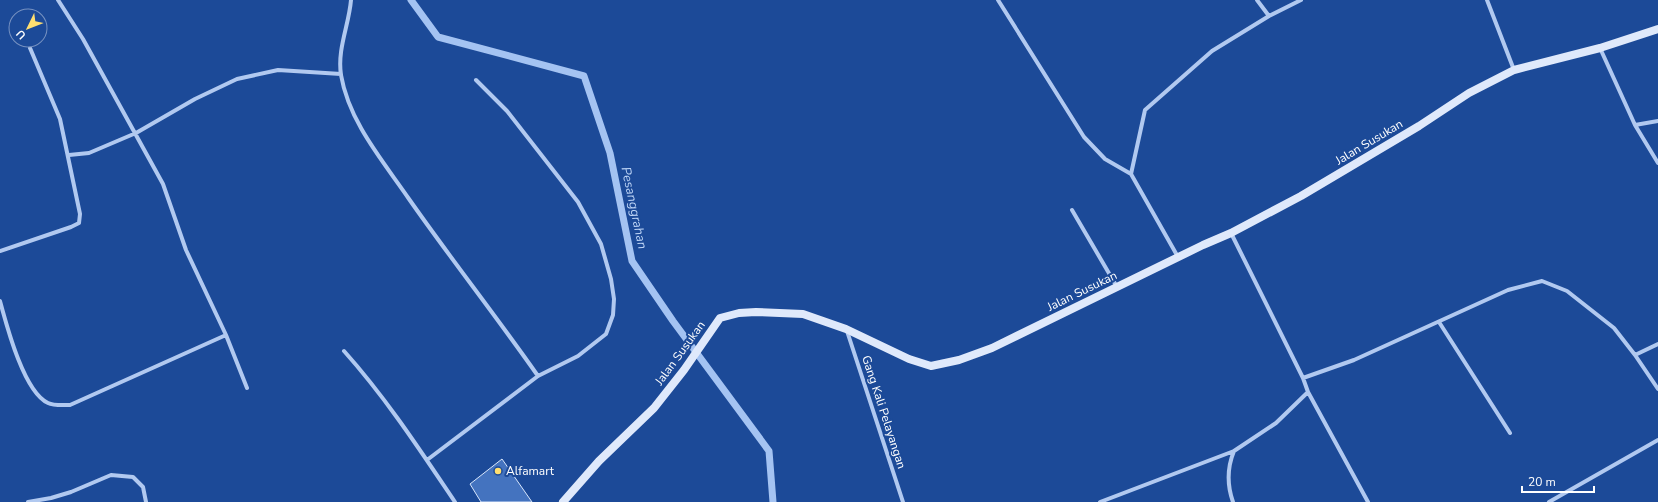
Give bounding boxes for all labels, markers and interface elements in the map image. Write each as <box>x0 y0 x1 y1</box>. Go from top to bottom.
north arrow <box>8 8 48 48</box>
text: U <box>13 26 29 43</box>
street label: Jalan Susukan <box>1332 116 1406 169</box>
water label: Pesanggrahan <box>616 165 652 251</box>
street label: Jalan Susukan <box>1044 267 1120 315</box>
street label: Jalan Susukan <box>651 318 709 389</box>
street label: Gang Kali Pelayangan <box>858 353 910 471</box>
place label: Alfamart <box>506 463 555 479</box>
marker: Alfamart <box>493 466 503 476</box>
scale bar <box>1522 468 1594 494</box>
text: 20 m <box>1528 474 1556 490</box>

